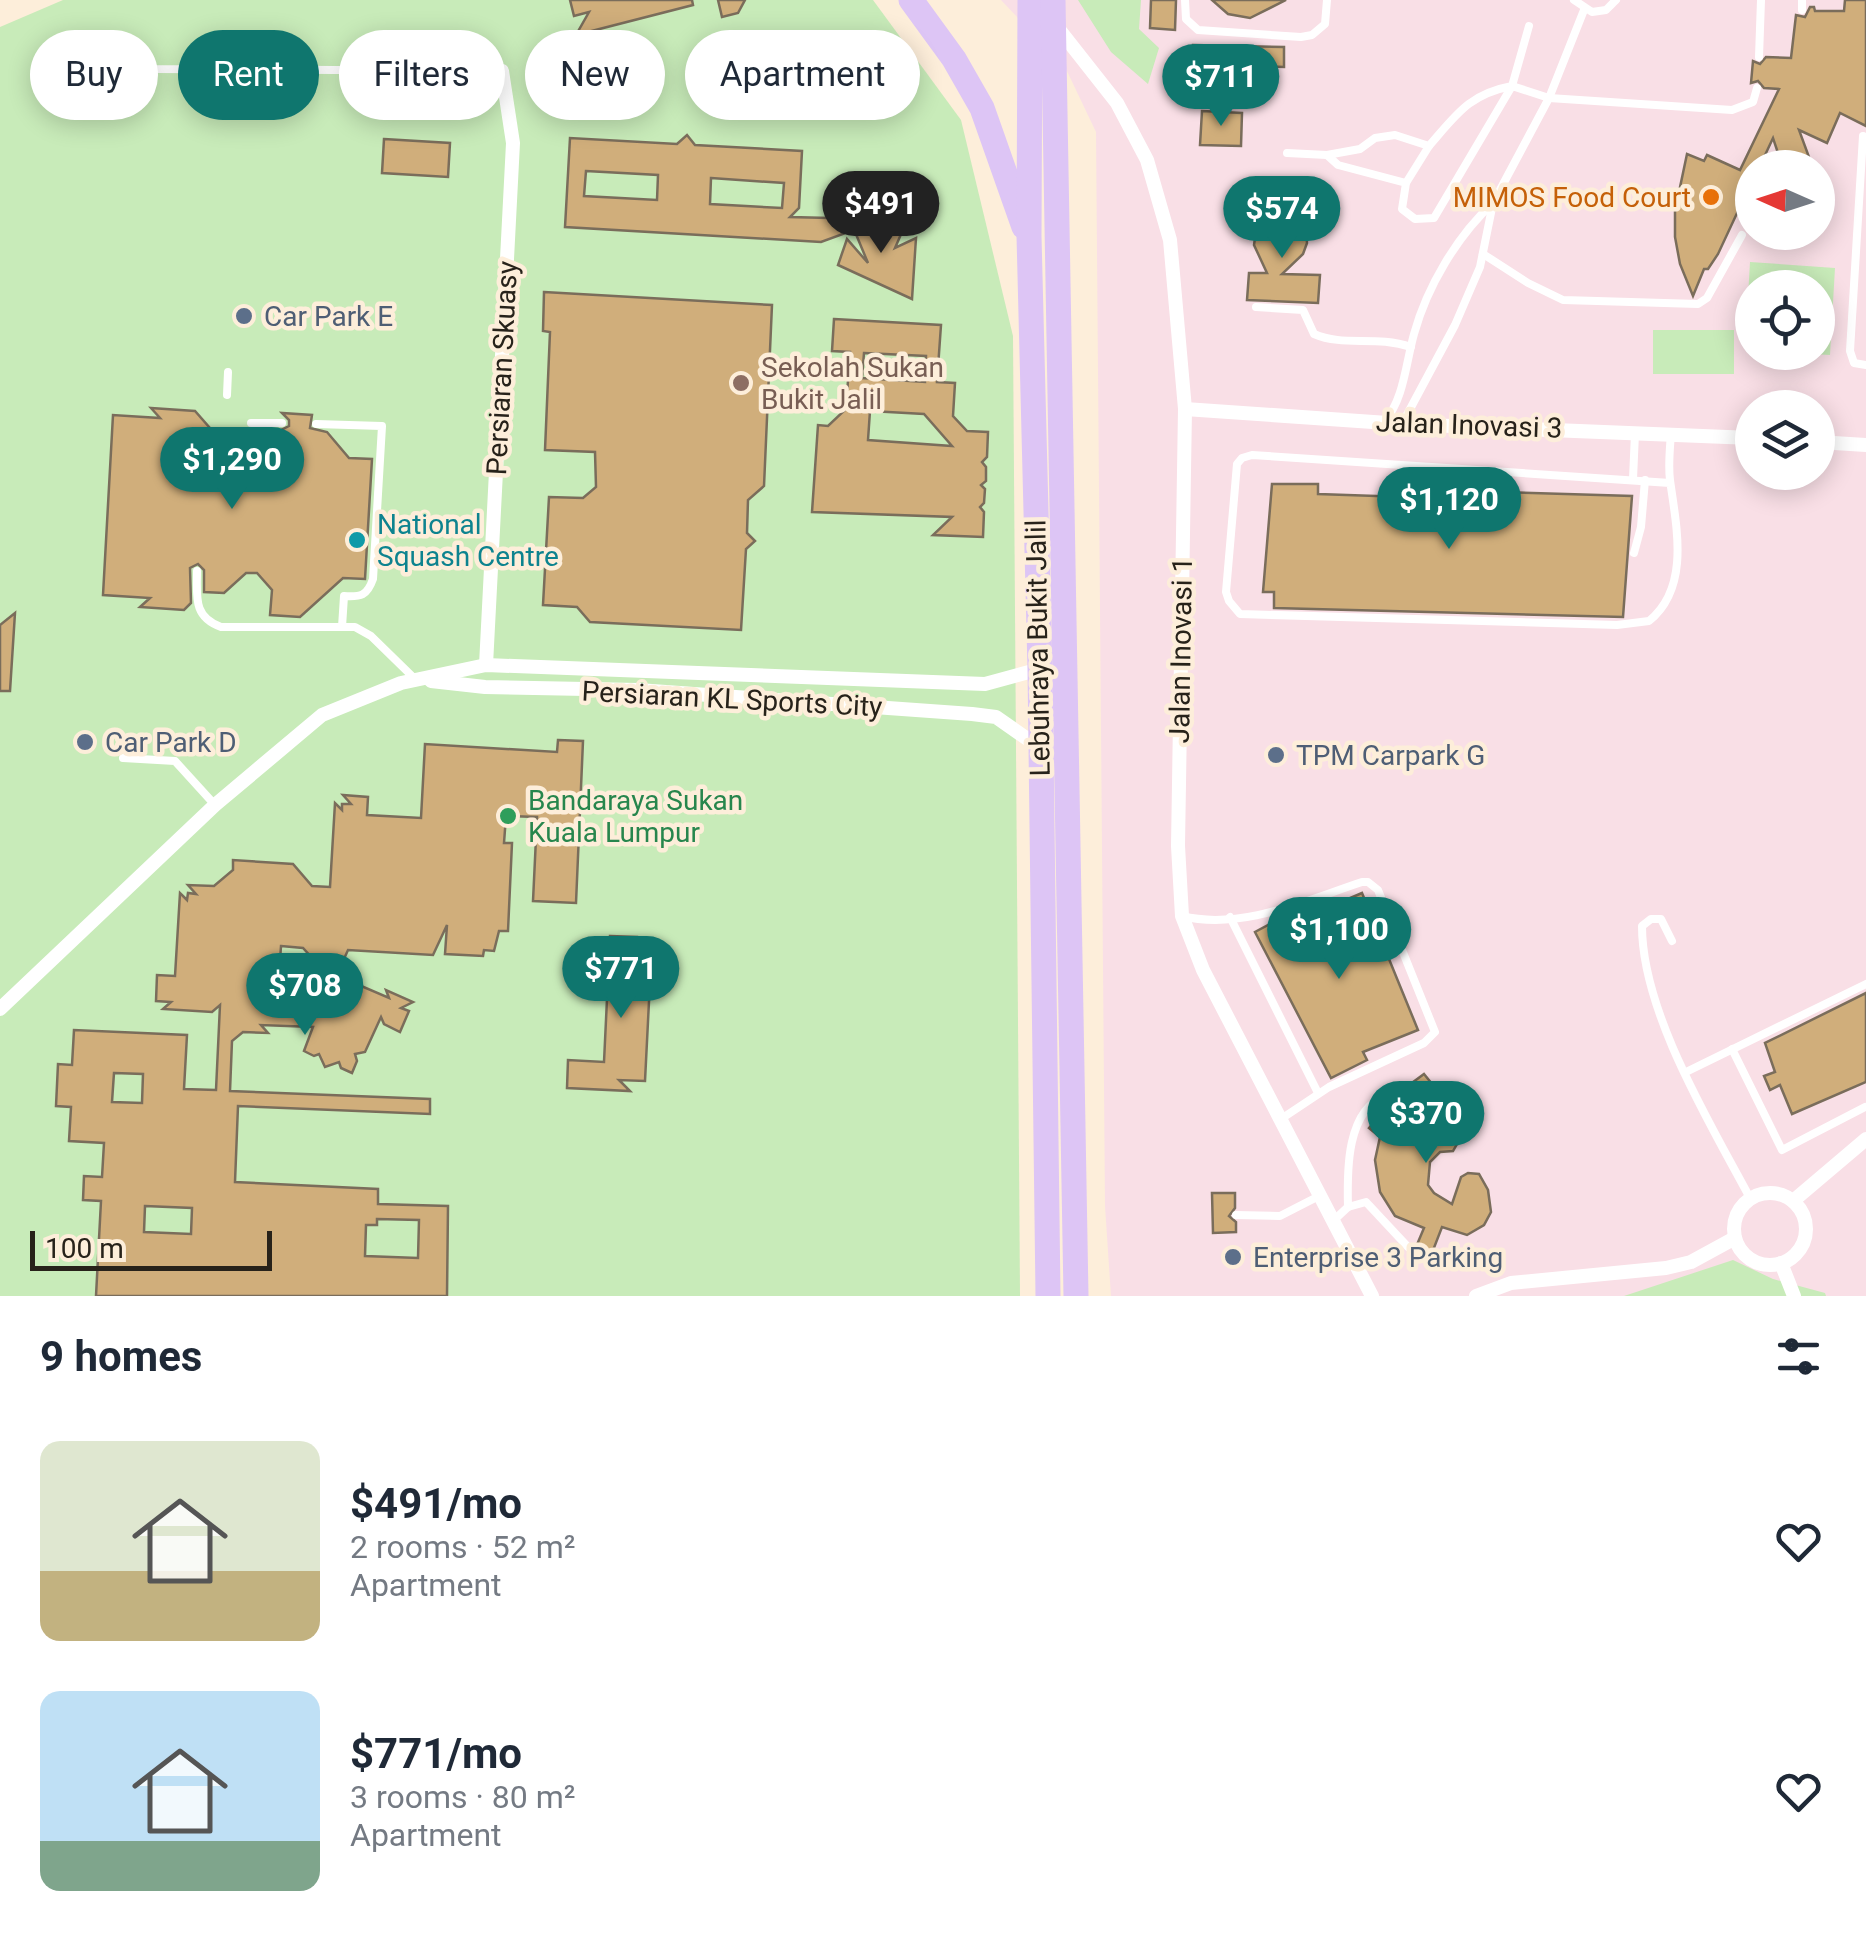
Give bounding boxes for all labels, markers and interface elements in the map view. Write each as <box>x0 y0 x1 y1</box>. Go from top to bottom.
chip: Buy <box>30 30 158 120</box>
chip: Rent <box>178 30 319 120</box>
chip: Filters <box>339 30 505 120</box>
chip: New <box>525 30 665 120</box>
chip: Apartment <box>685 30 920 120</box>
pin: $711 <box>1162 44 1280 129</box>
text: $711 <box>1184 57 1258 95</box>
north arrow <box>1735 150 1835 250</box>
map controls <box>1735 150 1835 490</box>
pin: $491 <box>822 171 940 256</box>
pin: $574 <box>1223 176 1341 261</box>
place label: MIMOS Food Court <box>1453 181 1691 214</box>
text: $491 <box>844 184 918 222</box>
marker: MIMOS Food Court <box>1700 186 1722 208</box>
text: $574 <box>1245 189 1319 227</box>
street label: Persiaran Skuasy <box>480 260 524 476</box>
button: locate <box>1735 270 1835 370</box>
place label: Car Park E <box>264 300 393 333</box>
marker: Car Park E <box>233 305 255 327</box>
place label: Sekolah Sukan Bukit Jalil <box>761 351 944 416</box>
marker: Sekolah Sukan Bukit Jalil <box>730 372 752 394</box>
button: layers <box>1735 390 1835 490</box>
street label: Jalan Inovasi 3 <box>1375 405 1563 445</box>
pin: $1,290 <box>151 427 313 512</box>
text: $1,290 <box>182 440 282 478</box>
pin: $1,120 <box>1368 467 1530 552</box>
text: $1,120 <box>1399 480 1499 518</box>
place label: National Squash Centre <box>377 508 559 573</box>
street label: Lebuhraya Bukit Jalil <box>1019 519 1057 777</box>
marker: National Squash Centre <box>346 529 368 551</box>
street label: Jalan Inovasi 1 <box>1163 556 1199 744</box>
street label: Persiaran KL Sports City <box>581 675 883 723</box>
place label: Car Park D <box>105 726 237 759</box>
marker: Car Park D <box>74 731 96 753</box>
place label: TPM Carpark G <box>1296 739 1485 772</box>
marker: TPM Carpark G <box>1265 744 1287 766</box>
place label: Bandaraya Sukan Kuala Lumpur <box>528 784 743 849</box>
marker: Bandaraya Sukan Kuala Lumpur <box>497 805 519 827</box>
pin: $1,100 <box>1258 897 1420 982</box>
text: $1,100 <box>1289 910 1389 948</box>
pin: $771 <box>562 936 680 1021</box>
text: $771 <box>584 949 658 987</box>
pin: $708 <box>246 953 364 1038</box>
text: $708 <box>268 966 342 1004</box>
pin: $370 <box>1367 1081 1485 1166</box>
text: $370 <box>1389 1094 1463 1132</box>
scale bar <box>30 1226 272 1270</box>
text: 100 m <box>45 1232 124 1265</box>
place label: Enterprise 3 Parking <box>1253 1241 1503 1274</box>
marker: Enterprise 3 Parking <box>1222 1246 1244 1268</box>
icon: filters <box>1771 1329 1826 1384</box>
text: 9 homes <box>40 1332 202 1381</box>
text: $491/mo <box>350 1479 522 1528</box>
icon: home <box>120 1481 240 1601</box>
icon: heart <box>1771 1514 1826 1569</box>
text: 2 rooms · 52 m² <box>350 1528 575 1566</box>
text: Apartment <box>350 1566 502 1604</box>
text: $771/mo <box>350 1729 522 1778</box>
icon: home <box>120 1731 240 1851</box>
icon: heart <box>1771 1764 1826 1819</box>
text: 3 rooms · 80 m² <box>350 1778 575 1816</box>
text: Apartment <box>350 1816 502 1854</box>

